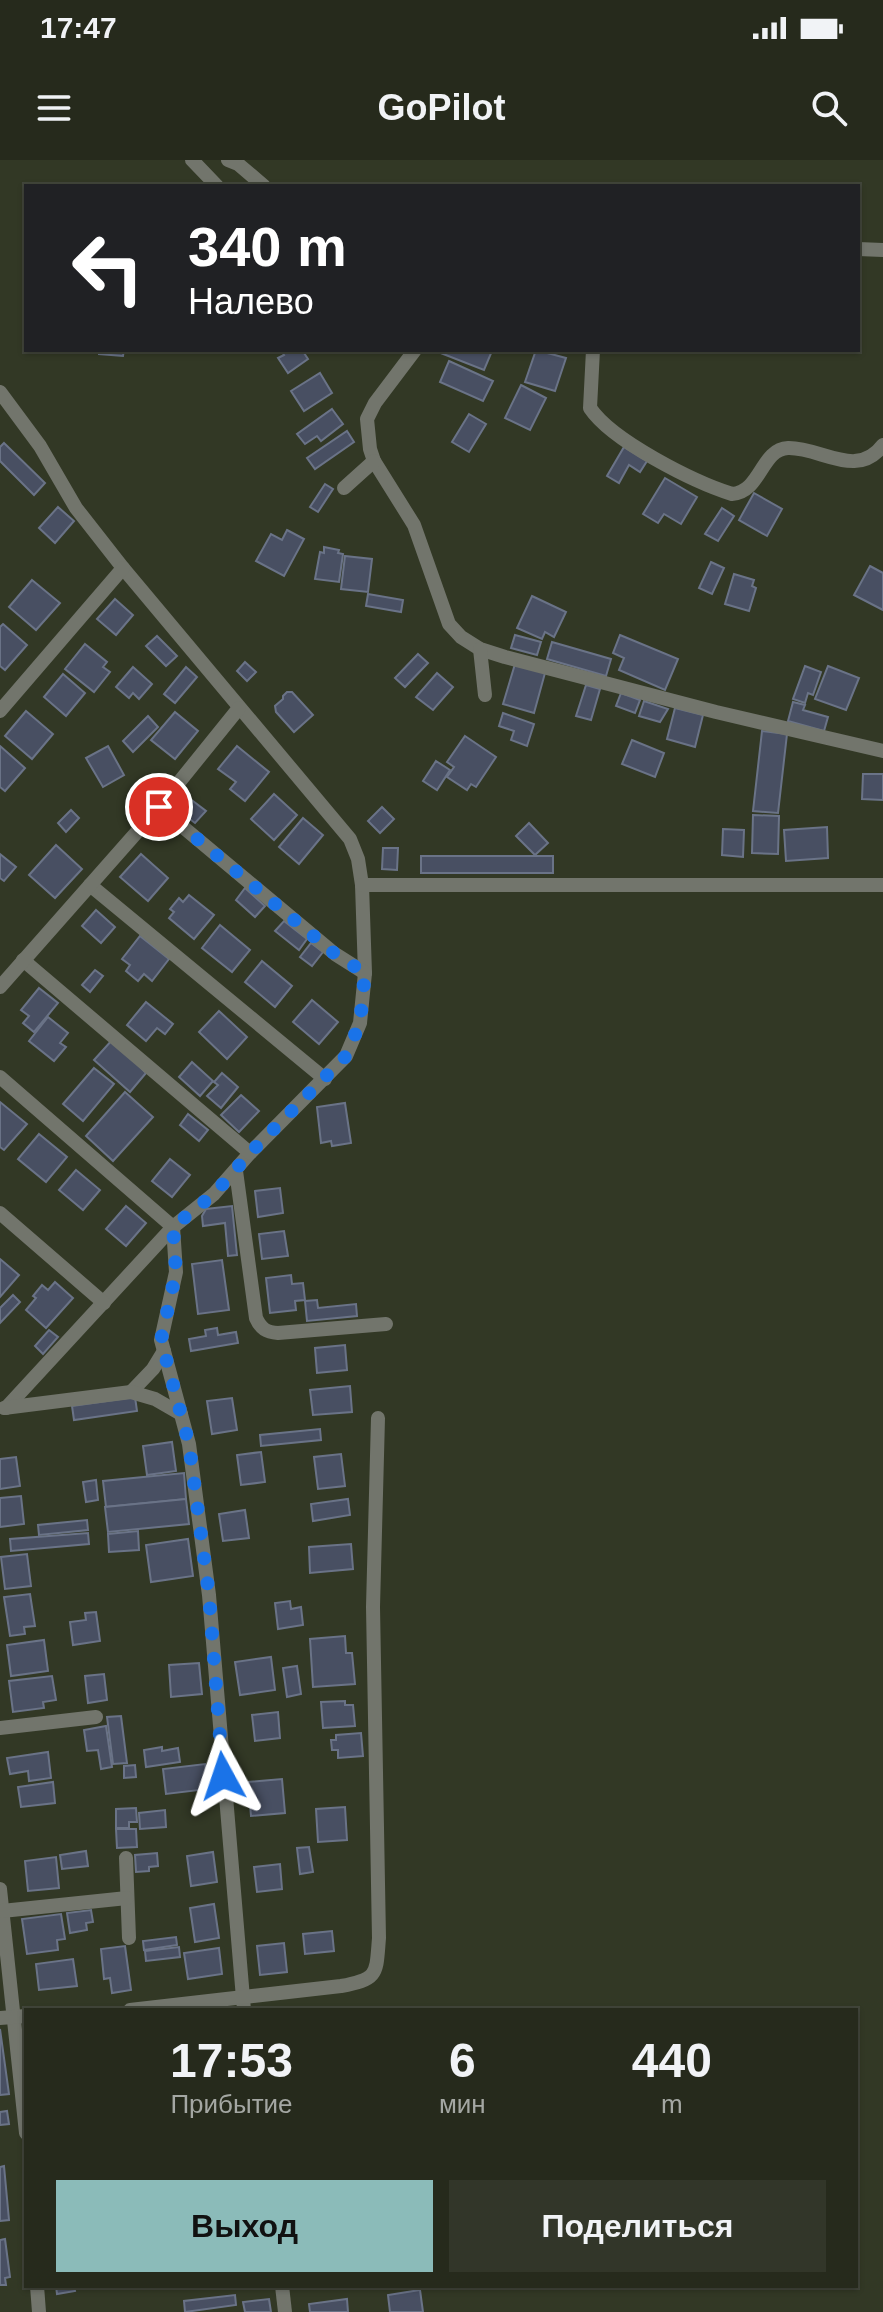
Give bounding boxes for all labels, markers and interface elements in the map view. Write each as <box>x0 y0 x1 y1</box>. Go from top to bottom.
text: 17:47 <box>40 11 117 44</box>
icon: menu <box>32 86 76 130</box>
icon: search <box>807 86 851 130</box>
text: GoPilot <box>378 87 506 128</box>
text: 340 m <box>188 215 347 278</box>
icon: left <box>56 216 160 320</box>
text: Налево <box>188 281 314 322</box>
pin <box>125 773 193 841</box>
icon: arrive <box>137 785 181 829</box>
position arrow <box>181 1734 265 1818</box>
text: 17:53 <box>170 2034 293 2087</box>
text: 6 <box>449 2034 476 2087</box>
text: 440 <box>632 2034 712 2087</box>
text: Прибытие <box>170 2089 293 2119</box>
text: мин <box>439 2089 486 2119</box>
text: m <box>661 2089 683 2119</box>
button: Выход <box>56 2180 433 2272</box>
button: Поделиться <box>449 2180 826 2272</box>

